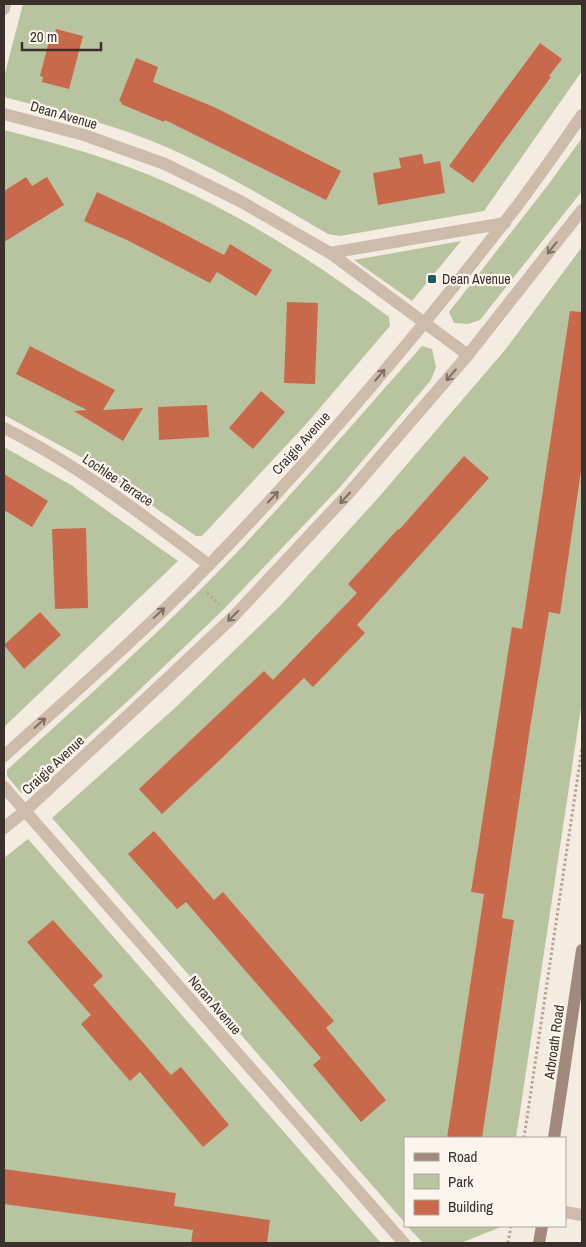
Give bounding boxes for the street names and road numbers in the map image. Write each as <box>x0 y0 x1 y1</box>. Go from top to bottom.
street label: Dean Avenue <box>28 97 100 133</box>
street label: Craigie Avenue <box>268 408 334 478</box>
street label: Lochlee Terrace <box>79 450 157 510</box>
street label: Craigie Avenue <box>18 731 88 799</box>
street label: Noran Avenue <box>184 972 246 1038</box>
street label: Arbroath Road <box>540 1004 568 1081</box>

